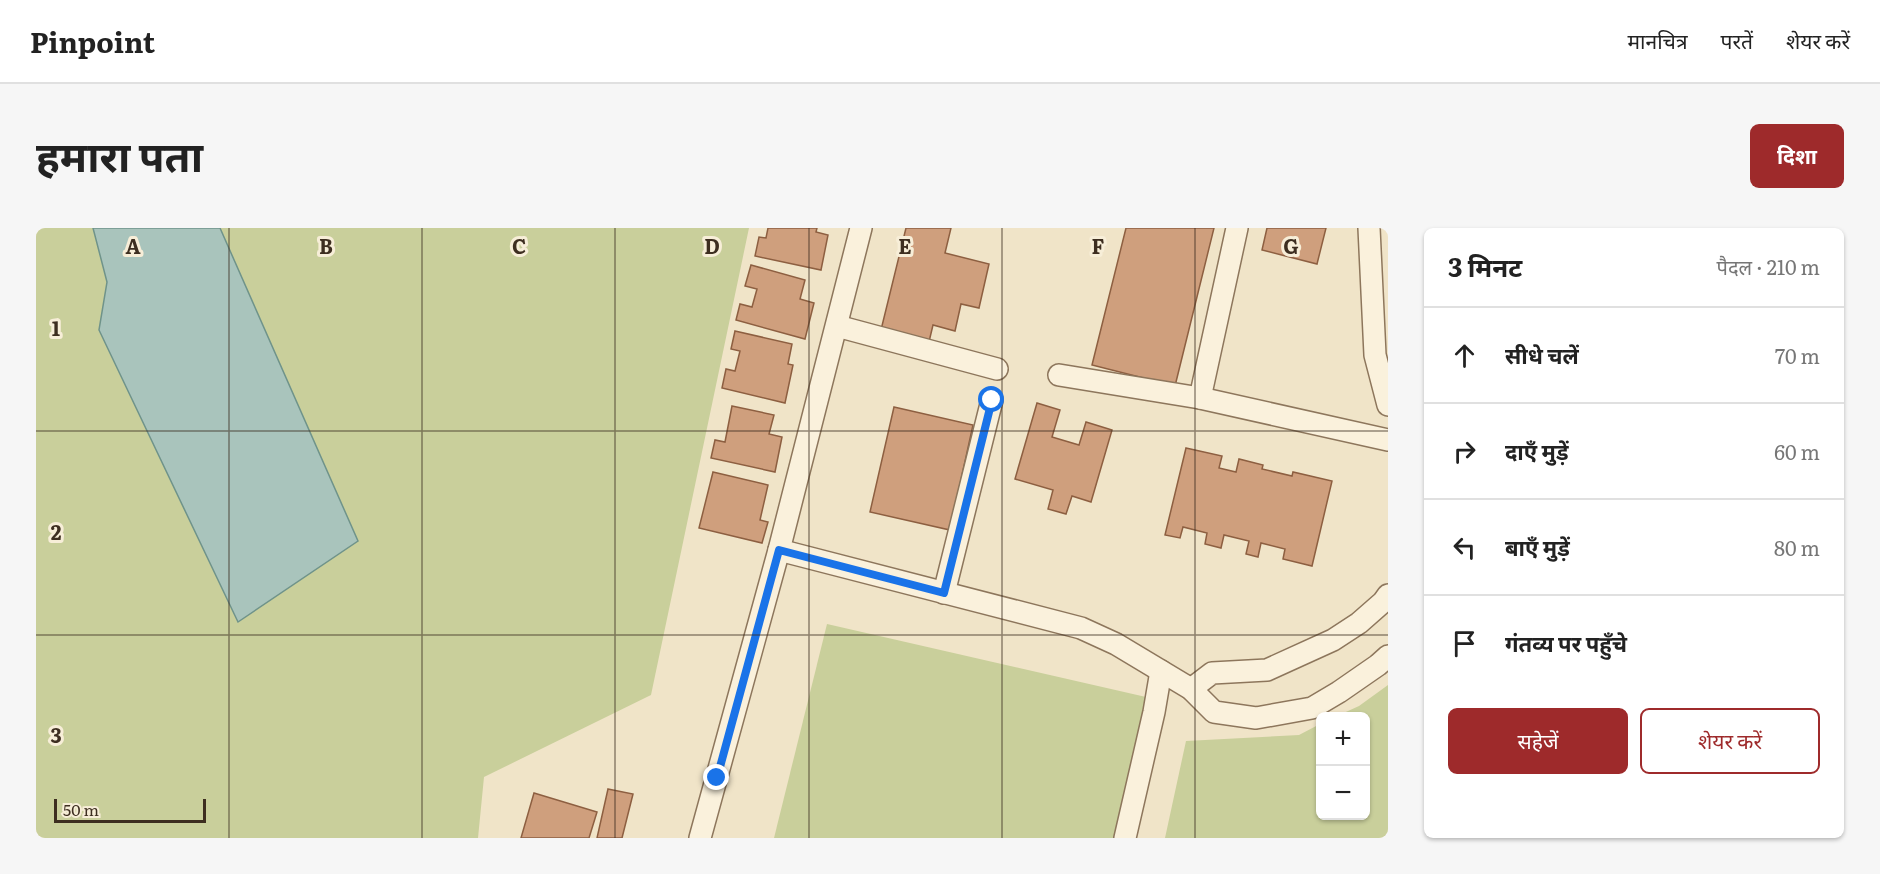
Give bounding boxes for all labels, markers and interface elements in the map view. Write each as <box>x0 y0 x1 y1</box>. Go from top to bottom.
text: Pinpoint <box>30 20 155 62</box>
text: मानचित्र <box>1628 24 1688 55</box>
text: परतें <box>1721 24 1753 55</box>
text: शेयर करें <box>1786 24 1850 55</box>
text: हमारा पता <box>36 123 203 185</box>
button: दिशा <box>1750 124 1844 188</box>
text: A <box>125 230 141 260</box>
text: B <box>319 230 333 260</box>
text: C <box>512 230 526 260</box>
text: D <box>704 230 720 260</box>
text: E <box>898 230 912 260</box>
text: F <box>1092 230 1105 260</box>
text: G <box>1283 230 1299 260</box>
text: 3 मिनट <box>1448 246 1522 285</box>
text: पैदल · 210 m <box>1717 251 1820 281</box>
text: 1 <box>52 312 60 342</box>
text: सीधे चलें <box>1505 338 1579 371</box>
icon: ahead <box>1448 339 1481 372</box>
text: 70 m <box>1775 340 1820 370</box>
route start <box>978 386 1004 412</box>
text: दाएँ मुड़ें <box>1505 434 1568 467</box>
icon: right <box>1448 435 1481 468</box>
text: 60 m <box>1774 436 1820 466</box>
text: 2 <box>51 516 62 546</box>
text: बाएँ मुड़ें <box>1505 530 1570 563</box>
icon: left <box>1448 531 1481 564</box>
text: 80 m <box>1774 532 1820 562</box>
text: गंतव्य पर पहुँचे <box>1505 626 1627 659</box>
icon: arrive <box>1448 627 1481 660</box>
button: सहेजें <box>1448 708 1628 774</box>
button: शेयर करें <box>1640 708 1820 774</box>
map controls <box>1316 712 1370 820</box>
button: + <box>1316 712 1370 766</box>
text: 3 <box>50 719 62 749</box>
route end <box>703 764 729 790</box>
button: − <box>1316 766 1370 820</box>
scale bar <box>54 796 206 824</box>
text: 50 m <box>63 797 99 821</box>

